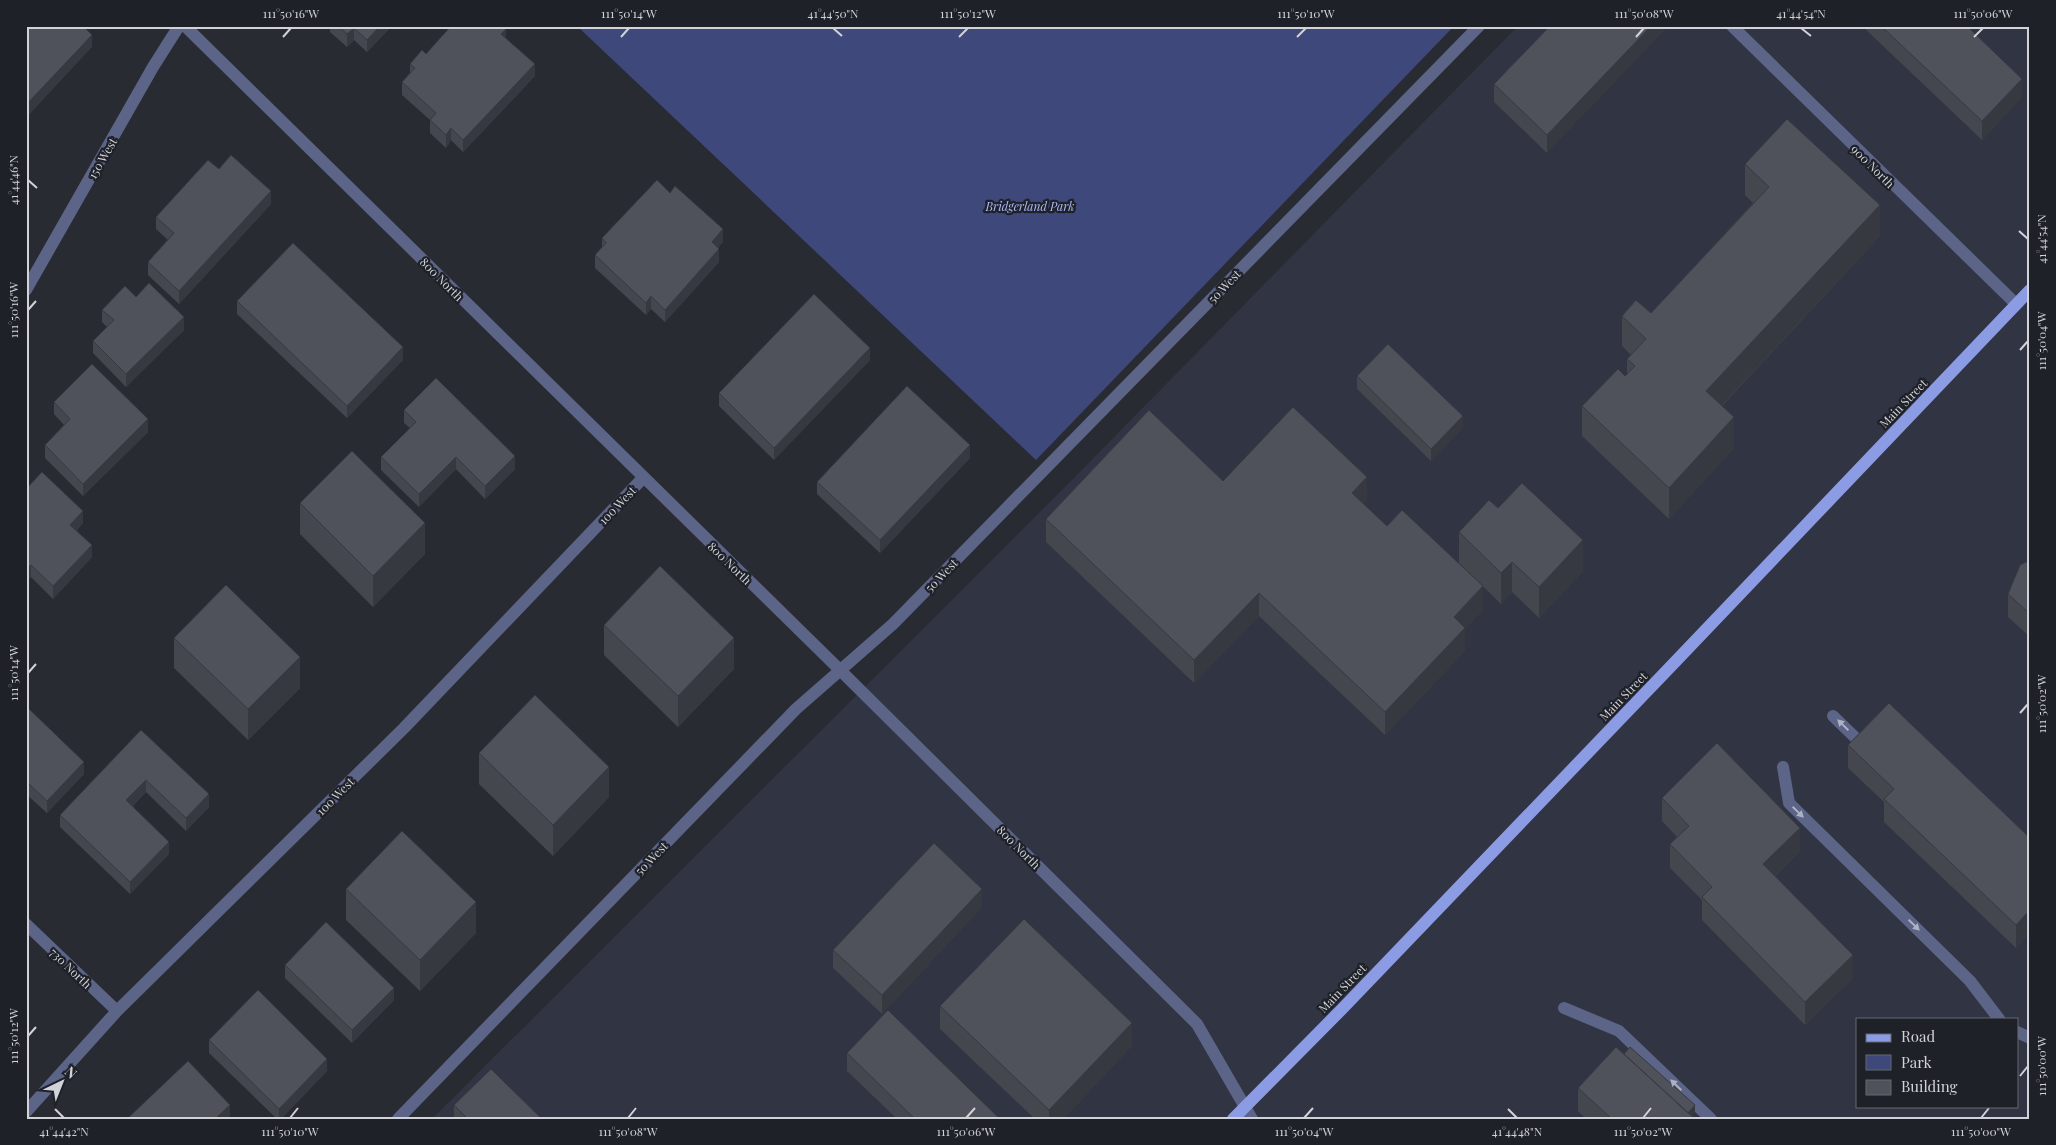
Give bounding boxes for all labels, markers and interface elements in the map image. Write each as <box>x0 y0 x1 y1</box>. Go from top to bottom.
text: 111°50'16"W <box>263 5 319 21</box>
text: 111°50'14"W <box>601 5 657 21</box>
text: 41°44'50"N <box>807 5 859 21</box>
text: 111°50'12"W <box>940 5 996 21</box>
text: 111°50'10"W <box>1277 5 1335 21</box>
text: 111°50'08"W <box>1614 5 1674 21</box>
text: 41°44'54"N <box>1776 5 1826 21</box>
text: 111°50'06"W <box>1954 5 2013 21</box>
street label: 150 West <box>84 134 120 181</box>
street label: 900 North <box>1848 141 1898 191</box>
text: 41°44'46"N <box>5 154 21 205</box>
park label: Bridgerland Park <box>984 198 1075 214</box>
text: 41°44'54"N <box>2033 214 2049 264</box>
street label: 800 North <box>417 254 467 304</box>
street label: 50 West <box>1204 265 1244 306</box>
text: 111°50'16"W <box>5 282 21 338</box>
text: 111°50'04"W <box>2033 312 2049 370</box>
street label: Main Street <box>1876 375 1931 431</box>
street label: 100 West <box>595 482 640 528</box>
street label: 800 North <box>705 538 755 588</box>
street label: 50 West <box>921 554 961 595</box>
text: 111°50'14"W <box>5 645 21 701</box>
street label: Main Street <box>1596 668 1651 724</box>
text: 111°50'02"W <box>2033 675 2049 733</box>
one-way arrow <box>1837 719 1849 731</box>
street label: 100 West <box>313 773 358 818</box>
one-way arrow <box>1791 805 1803 817</box>
street label: 800 North <box>994 822 1044 872</box>
street label: 50 West <box>631 837 671 878</box>
one-way arrow <box>1907 919 1919 931</box>
street label: 730 North <box>47 944 95 992</box>
street label: Main Street <box>1315 960 1370 1016</box>
text: 111°50'12"W <box>5 1008 21 1064</box>
legend <box>1856 1018 2018 1108</box>
text: Road <box>1901 1026 1935 1046</box>
text: 111°50'00"W <box>2033 1036 2049 1096</box>
text: Park <box>1901 1052 1933 1072</box>
north arrow <box>38 1058 88 1108</box>
text: N <box>61 1062 81 1083</box>
text: Building <box>1901 1076 1958 1096</box>
one-way arrow <box>1670 1079 1682 1091</box>
text: 41°44'42"N <box>39 1123 89 1139</box>
text: 111°50'10"W <box>261 1123 319 1139</box>
text: 111°50'08"W <box>598 1123 658 1139</box>
text: 111°50'06"W <box>937 1123 996 1139</box>
text: 111°50'04"W <box>1275 1123 1333 1139</box>
text: 41°44'48"N <box>1492 1123 1543 1139</box>
text: 111°50'02"W <box>1614 1123 1672 1139</box>
text: 111°50'00"W <box>1951 1123 2011 1139</box>

